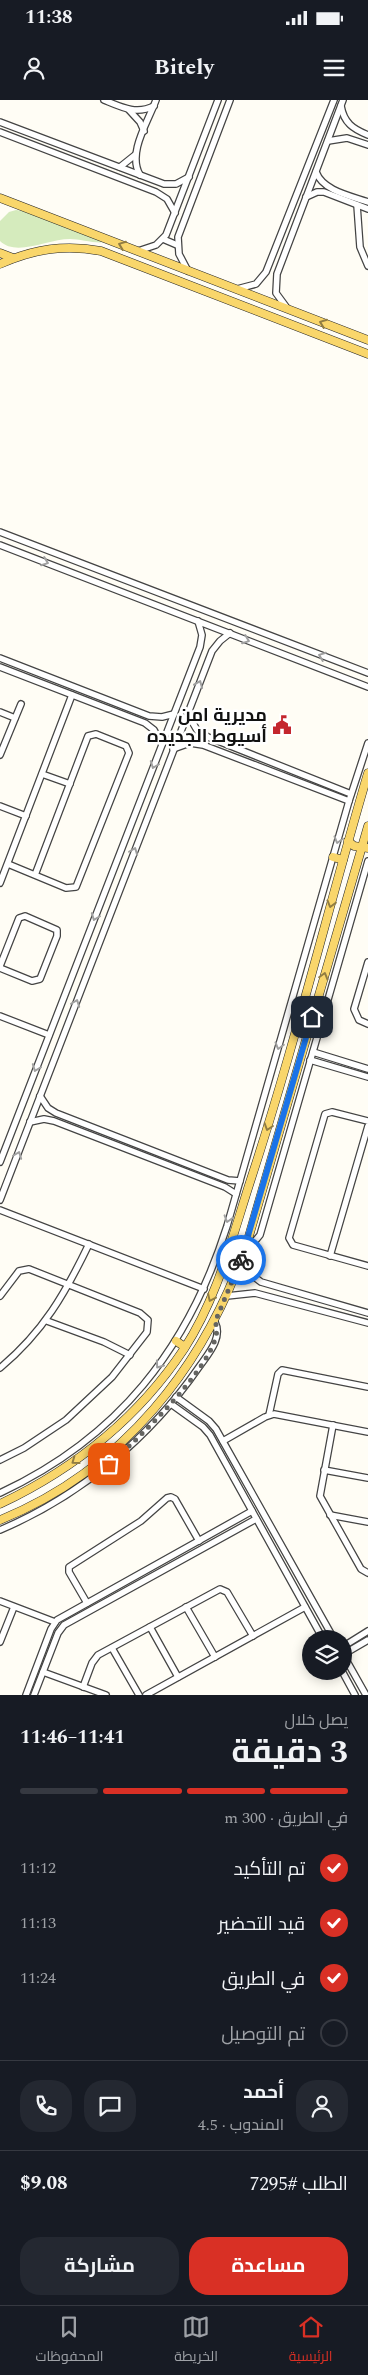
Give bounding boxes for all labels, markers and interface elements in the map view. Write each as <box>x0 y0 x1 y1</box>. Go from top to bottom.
text: 11:38 <box>25 3 73 32</box>
text: Bitely <box>154 51 214 84</box>
icon: person <box>20 54 48 82</box>
icon: menu <box>320 54 348 82</box>
one-way arrow <box>118 241 127 251</box>
one-way arrow <box>319 318 327 328</box>
one-way arrow <box>41 556 49 566</box>
one-way arrow <box>241 633 250 644</box>
one-way arrow <box>318 652 327 663</box>
one-way arrow <box>193 680 203 689</box>
place label: مديرية امن أسيوط الجديده <box>147 702 267 750</box>
public building icon: مديرية امن أسيوط الجديده <box>271 714 293 736</box>
one-way arrow <box>150 760 160 769</box>
one-way arrow <box>333 835 343 843</box>
one-way arrow <box>128 848 138 856</box>
one-way arrow <box>327 899 337 907</box>
one-way arrow <box>91 912 101 920</box>
one-way arrow <box>319 972 329 980</box>
pin <box>291 996 333 1038</box>
one-way arrow <box>69 999 80 1008</box>
icon: home <box>298 1003 326 1031</box>
one-way arrow <box>274 1042 284 1050</box>
one-way arrow <box>32 1063 43 1072</box>
one-way arrow <box>264 1123 274 1131</box>
one-way arrow <box>11 1151 22 1160</box>
one-way arrow <box>224 1215 234 1223</box>
courier <box>216 1235 266 1285</box>
icon: bike <box>227 1246 255 1274</box>
one-way arrow <box>206 1293 217 1302</box>
one-way arrow <box>156 1359 165 1369</box>
pin <box>88 1443 130 1485</box>
icon: bag <box>95 1450 123 1478</box>
one-way arrow <box>71 1455 81 1464</box>
map controls <box>302 1630 352 1680</box>
button: layers <box>302 1630 352 1680</box>
text: يصل خلال <box>285 1708 348 1732</box>
text: 11:41–11:46 <box>20 1723 125 1752</box>
text: 3 دقيقة <box>232 1728 348 1777</box>
text: في الطريق · 300 m <box>224 1806 348 1830</box>
icon: check <box>320 1854 348 1882</box>
text: تم التأكيد <box>234 1855 305 1884</box>
text: 11:12 <box>20 1856 56 1880</box>
icon: check <box>320 1909 348 1937</box>
text: قيد التحضير <box>218 1910 305 1939</box>
text: 11:13 <box>20 1911 56 1935</box>
icon: check <box>320 1964 348 1992</box>
text: في الطريق <box>222 1965 305 1994</box>
text: 11:24 <box>20 1966 56 1990</box>
text: تم التوصيل <box>221 2020 305 2049</box>
text: أحمد <box>243 2078 284 2107</box>
button: phone <box>20 2080 72 2132</box>
button: chat <box>84 2080 136 2132</box>
button: person <box>296 2080 348 2132</box>
text: المندوب · 4.5 <box>198 2113 284 2137</box>
text: $9.08 <box>20 2169 68 2198</box>
text: الطلب #7295 <box>250 2170 348 2199</box>
button: مشاركة <box>20 2237 179 2295</box>
button: مساعدة <box>189 2237 348 2295</box>
tab: المحفوظات <box>35 2313 104 2369</box>
tab: الخريطة <box>174 2313 218 2369</box>
tab: الرئيسية <box>289 2313 333 2369</box>

